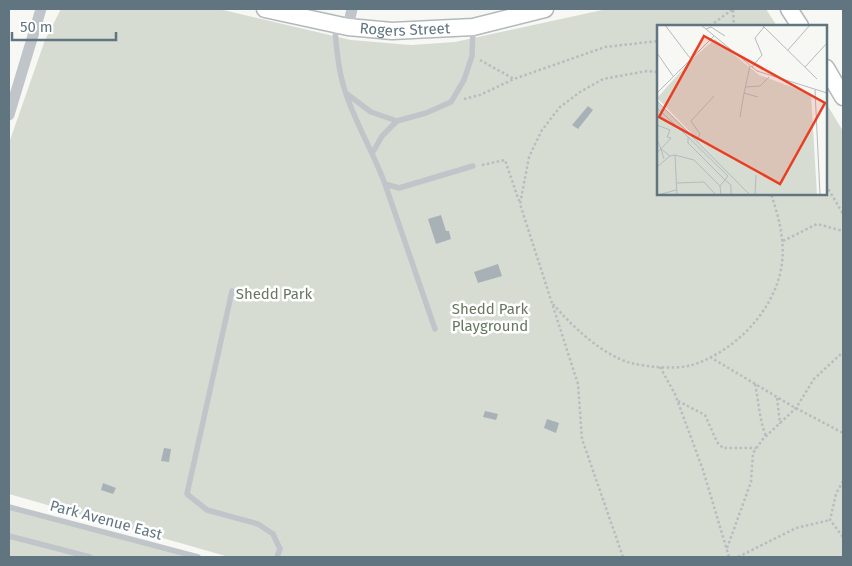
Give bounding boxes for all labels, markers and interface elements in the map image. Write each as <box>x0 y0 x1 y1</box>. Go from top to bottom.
scale bar <box>12 10 116 42</box>
text: 50 m <box>20 18 53 36</box>
street label: Rogers Street <box>359 19 451 40</box>
inset map <box>657 25 827 195</box>
park label: Shedd Park <box>236 285 313 303</box>
park label: Shedd Park Playground <box>452 300 529 335</box>
street label: Park Avenue East <box>48 496 165 544</box>

